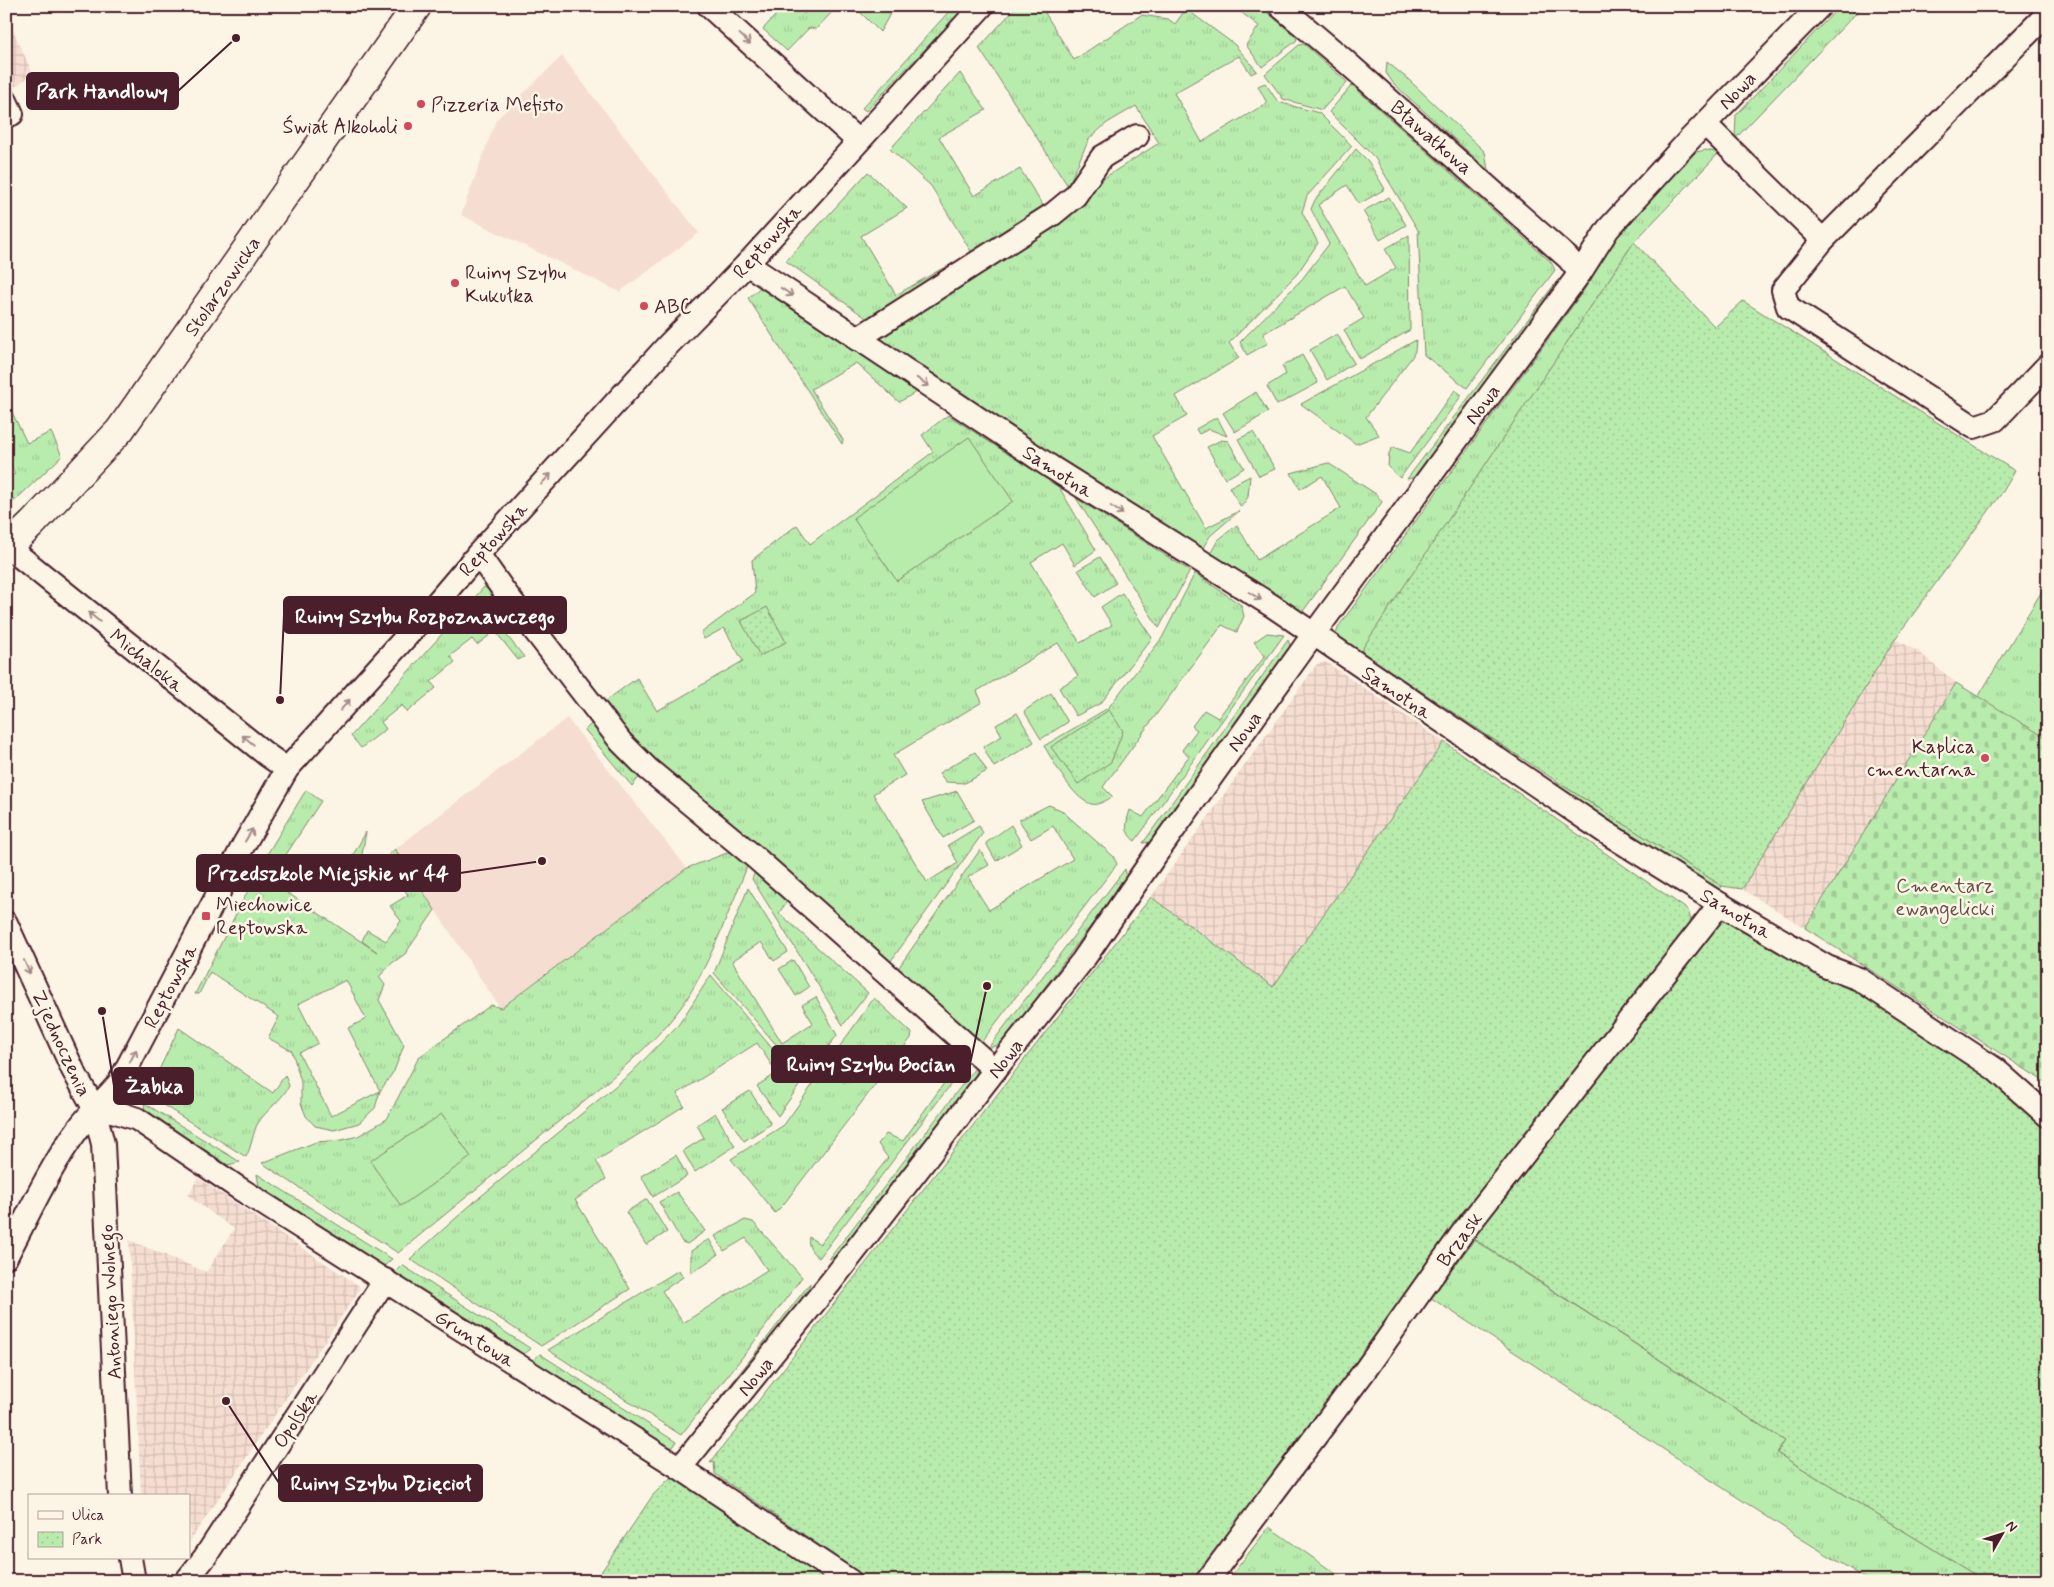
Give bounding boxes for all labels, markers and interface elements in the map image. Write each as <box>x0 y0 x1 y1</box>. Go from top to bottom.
one-way arrow <box>739 33 752 45</box>
street label: Nowa <box>1713 66 1763 116</box>
callout: Park Handlowy <box>27 73 178 109</box>
text: Park Handlowy <box>36 78 168 106</box>
place label: Pizzeria Mefisto <box>431 92 564 119</box>
street label: Bławatkowa <box>1384 95 1478 182</box>
marker: Pizzeria Mefisto <box>415 98 427 110</box>
place label: Świat Alkoholi <box>282 114 398 141</box>
marker: Świat Alkoholi <box>402 120 414 132</box>
street label: Reptowska <box>727 198 809 285</box>
street label: Stolarzowicka <box>179 231 268 342</box>
place label: Ruiny Szybu Kukułka <box>465 260 566 310</box>
marker: Ruiny Szybu Kukułka <box>449 277 461 289</box>
one-way arrow <box>780 287 794 297</box>
place label: ABC <box>654 294 692 321</box>
marker: ABC <box>638 300 650 312</box>
one-way arrow <box>915 377 929 387</box>
street label: Nowa <box>1459 379 1507 431</box>
street label: Samotna <box>1017 440 1098 506</box>
one-way arrow <box>541 472 552 485</box>
street label: Reptowska <box>453 496 535 583</box>
one-way arrow <box>1109 505 1123 515</box>
one-way arrow <box>1247 591 1261 601</box>
callout: Ruiny Szybu Rozpoznawczego <box>284 597 566 633</box>
text: Ruiny Szybu Rozpoznawczego <box>295 603 555 631</box>
one-way arrow <box>88 612 101 623</box>
street label: Michaloka <box>103 623 190 700</box>
street label: Samotna <box>1356 660 1437 727</box>
one-way arrow <box>340 698 351 711</box>
street label: Nowa <box>1221 706 1269 758</box>
place label: Kaplica cmentarna <box>1867 734 1976 784</box>
one-way arrow <box>242 735 255 746</box>
marker: Kaplica cmentarna <box>1979 752 1991 764</box>
one-way arrow <box>245 828 255 842</box>
callout: Przedszkole Miejskie nr 44 <box>197 855 460 891</box>
text: Przedszkole Miejskie nr 44 <box>207 860 449 888</box>
park label: Cmentarz ewangelicki <box>1895 873 1995 924</box>
street label: Samotna <box>1695 882 1777 947</box>
place label: Miechowice Reptowska <box>216 892 312 942</box>
marker: Miechowice Reptowska <box>200 910 212 922</box>
street label: Reptowska <box>138 939 205 1033</box>
one-way arrow <box>22 959 32 974</box>
street label: Zjednoczenia <box>24 986 97 1101</box>
street label: Nowa <box>982 1033 1030 1085</box>
callout: Ruiny Szybu Bocian <box>772 1046 970 1082</box>
one-way arrow <box>129 1049 138 1064</box>
text: Ruiny Szybu Bocian <box>787 1051 955 1079</box>
callout: Żabka <box>114 1068 193 1104</box>
text: Żabka <box>124 1073 184 1101</box>
street label: Brzask <box>1431 1207 1489 1273</box>
street label: Antoniego Wolnego <box>94 1223 131 1380</box>
street label: Gruntowa <box>429 1304 520 1375</box>
street label: Nowa <box>732 1351 781 1403</box>
street label: Opolska <box>268 1385 325 1454</box>
callout: Ruiny Szybu Dzięcioł <box>279 1465 482 1501</box>
text: Ruiny Szybu Dzięcioł <box>291 1470 472 1498</box>
legend <box>28 1494 190 1560</box>
text: Ulica <box>72 1506 105 1526</box>
north arrow <box>1976 1510 2026 1560</box>
text: N <box>2001 1517 2021 1536</box>
text: Park <box>72 1530 102 1550</box>

